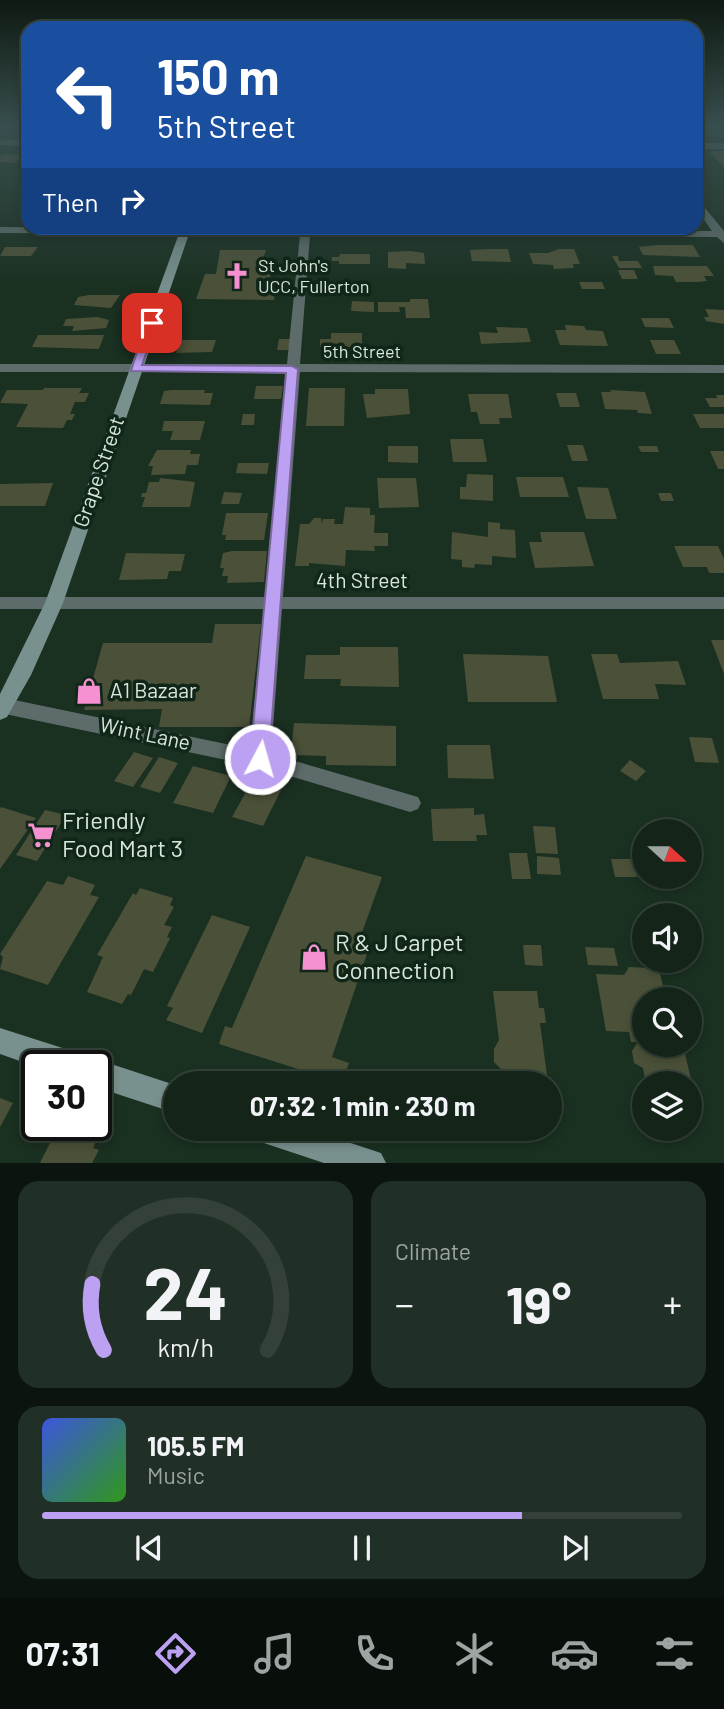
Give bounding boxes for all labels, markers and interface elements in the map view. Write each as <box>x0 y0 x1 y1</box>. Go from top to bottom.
text: 150 m <box>157 46 279 105</box>
icon: left <box>42 49 133 140</box>
text: 5th Street <box>157 106 296 144</box>
icon: right <box>113 182 151 220</box>
text: Then <box>42 186 99 217</box>
place label: St John's UCC, Fullerton <box>258 254 370 297</box>
church icon: St John's UCC, Fullerton <box>222 261 252 291</box>
pin <box>122 293 182 353</box>
icon: arrive <box>133 304 171 342</box>
street label: 5th Street <box>323 340 401 362</box>
street label: Grape Street <box>67 413 128 530</box>
street label: 4th Street <box>316 567 408 592</box>
shop icon: A1 Bazaar <box>74 676 104 706</box>
place label: A1 Bazaar <box>110 677 197 702</box>
street label: Wint Lane <box>98 711 193 754</box>
position arrow <box>223 722 297 796</box>
place label: Friendly Food Mart 3 <box>62 805 183 862</box>
north arrow <box>632 819 702 889</box>
map controls <box>632 819 702 1141</box>
supermarket icon: Friendly Food Mart 3 <box>26 820 56 850</box>
button: sound <box>632 903 702 973</box>
place label: R & J Carpet Connection <box>335 927 464 984</box>
shop icon: R & J Carpet Connection <box>299 942 329 972</box>
button: search <box>632 987 702 1057</box>
speed limit sign: 30 <box>21 1050 112 1141</box>
button: layers <box>632 1071 702 1141</box>
text: 07:32 · 1 min · 230 m <box>250 1090 475 1121</box>
text: Climate <box>395 1237 471 1265</box>
text: 24 <box>143 1248 228 1336</box>
text: 19° <box>506 1272 571 1334</box>
text: − <box>395 1280 414 1326</box>
text: + <box>663 1280 682 1326</box>
text: km/h <box>157 1332 214 1362</box>
text: 105.5 FM <box>147 1430 244 1461</box>
text: Music <box>147 1461 205 1489</box>
icon: previous <box>130 1529 168 1567</box>
icon: pause <box>343 1529 381 1567</box>
icon: next <box>556 1529 594 1567</box>
icon: directions <box>151 1629 200 1678</box>
icon: music <box>250 1629 299 1678</box>
icon: phone <box>350 1629 399 1678</box>
icon: climate <box>450 1629 499 1678</box>
icon: car <box>550 1629 599 1678</box>
icon: filters <box>650 1629 699 1678</box>
text: 07:31 <box>25 1634 100 1672</box>

